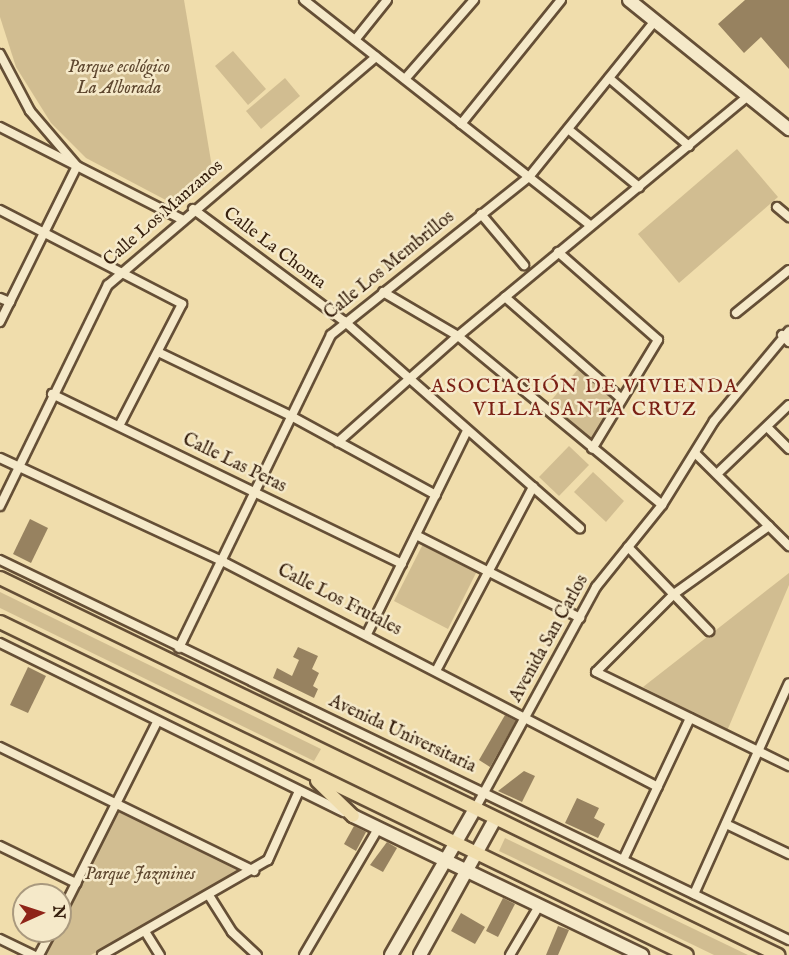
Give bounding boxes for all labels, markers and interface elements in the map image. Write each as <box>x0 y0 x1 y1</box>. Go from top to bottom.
park label: Parque ecológico La Alborada <box>68 58 170 100</box>
street label: Calle Los Manzanos <box>100 156 228 272</box>
street label: Calle La Chonta <box>219 203 329 295</box>
street label: Calle Los Membrillos <box>321 207 459 325</box>
district label: ASOCIACIÓN DE VIVIENDA VILLA SANTA CRUZ <box>431 374 739 421</box>
street label: Calle Las Peras <box>179 430 289 498</box>
street label: Calle Los Frutales <box>273 560 405 642</box>
street label: Avenida San Carlos <box>506 572 594 706</box>
street label: Avenida Universitaria <box>325 691 479 779</box>
park label: Parque Jazmines <box>85 864 195 886</box>
north arrow <box>12 883 72 943</box>
text: N <box>48 905 68 920</box>

